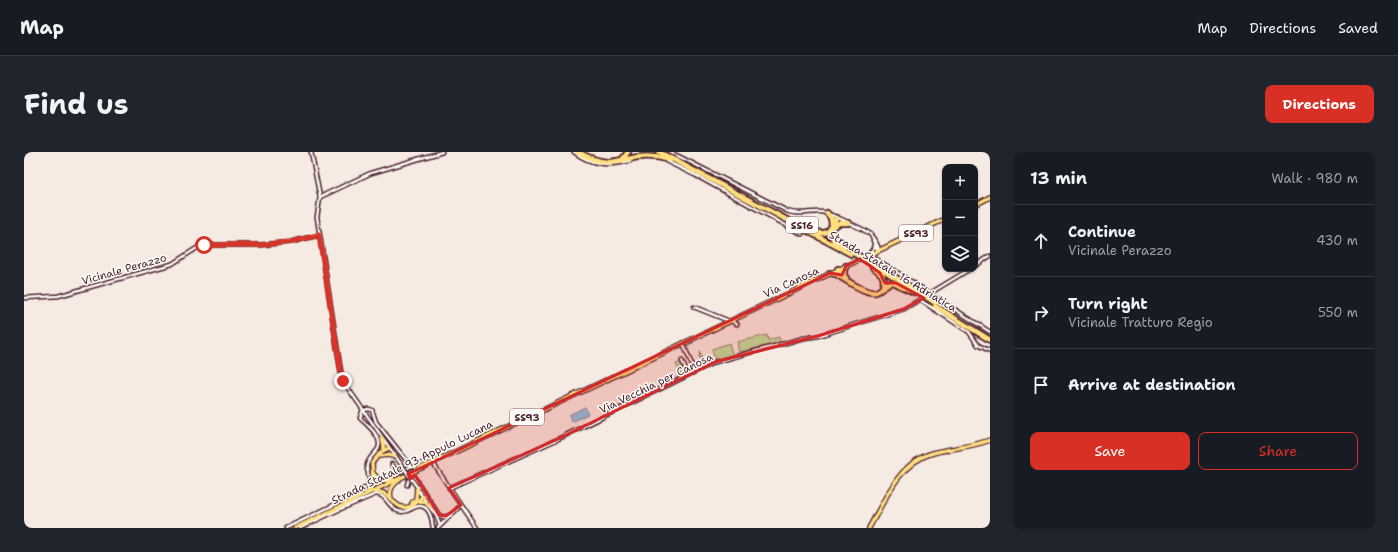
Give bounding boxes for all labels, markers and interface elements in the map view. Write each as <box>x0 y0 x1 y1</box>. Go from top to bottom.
text: Map <box>20 15 64 40</box>
text: Map <box>1198 19 1228 37</box>
text: Directions <box>1250 19 1316 37</box>
text: Saved <box>1338 19 1378 37</box>
text: Find us <box>24 85 129 123</box>
button: Directions <box>1265 85 1374 123</box>
map controls <box>942 164 978 272</box>
button: + <box>942 164 978 200</box>
text: 13 min <box>1030 167 1087 189</box>
text: Walk · 980 m <box>1272 170 1358 187</box>
button: − <box>942 200 978 236</box>
road number: SS16 <box>786 217 818 233</box>
text: Continue <box>1068 222 1136 242</box>
road number: SS93 <box>899 225 933 241</box>
street label: Strada Statale 16 Adriatica <box>826 227 959 316</box>
icon: ahead <box>1030 230 1052 252</box>
text: 430 m <box>1316 232 1358 249</box>
route start <box>195 236 213 254</box>
button: layers <box>942 236 978 272</box>
text: Vicinale Perazzo <box>1068 242 1172 259</box>
street label: Vicinale Perazzo <box>80 250 169 289</box>
street label: Via Canosa <box>761 263 822 302</box>
text: Turn right <box>1068 294 1148 314</box>
icon: right <box>1030 302 1052 324</box>
text: 550 m <box>1318 304 1358 321</box>
text: Vicinale Tratturo Regio <box>1068 314 1213 331</box>
street label: Via Vecchia per Canosa <box>597 349 716 417</box>
route end <box>334 372 352 390</box>
icon: arrive <box>1030 374 1052 396</box>
text: Arrive at destination <box>1068 375 1236 395</box>
road number: SS93 <box>510 409 544 425</box>
street label: Strada Statale 93 Appulo Lucana <box>329 417 496 508</box>
button: Save <box>1030 432 1190 470</box>
button: Share <box>1198 432 1358 470</box>

